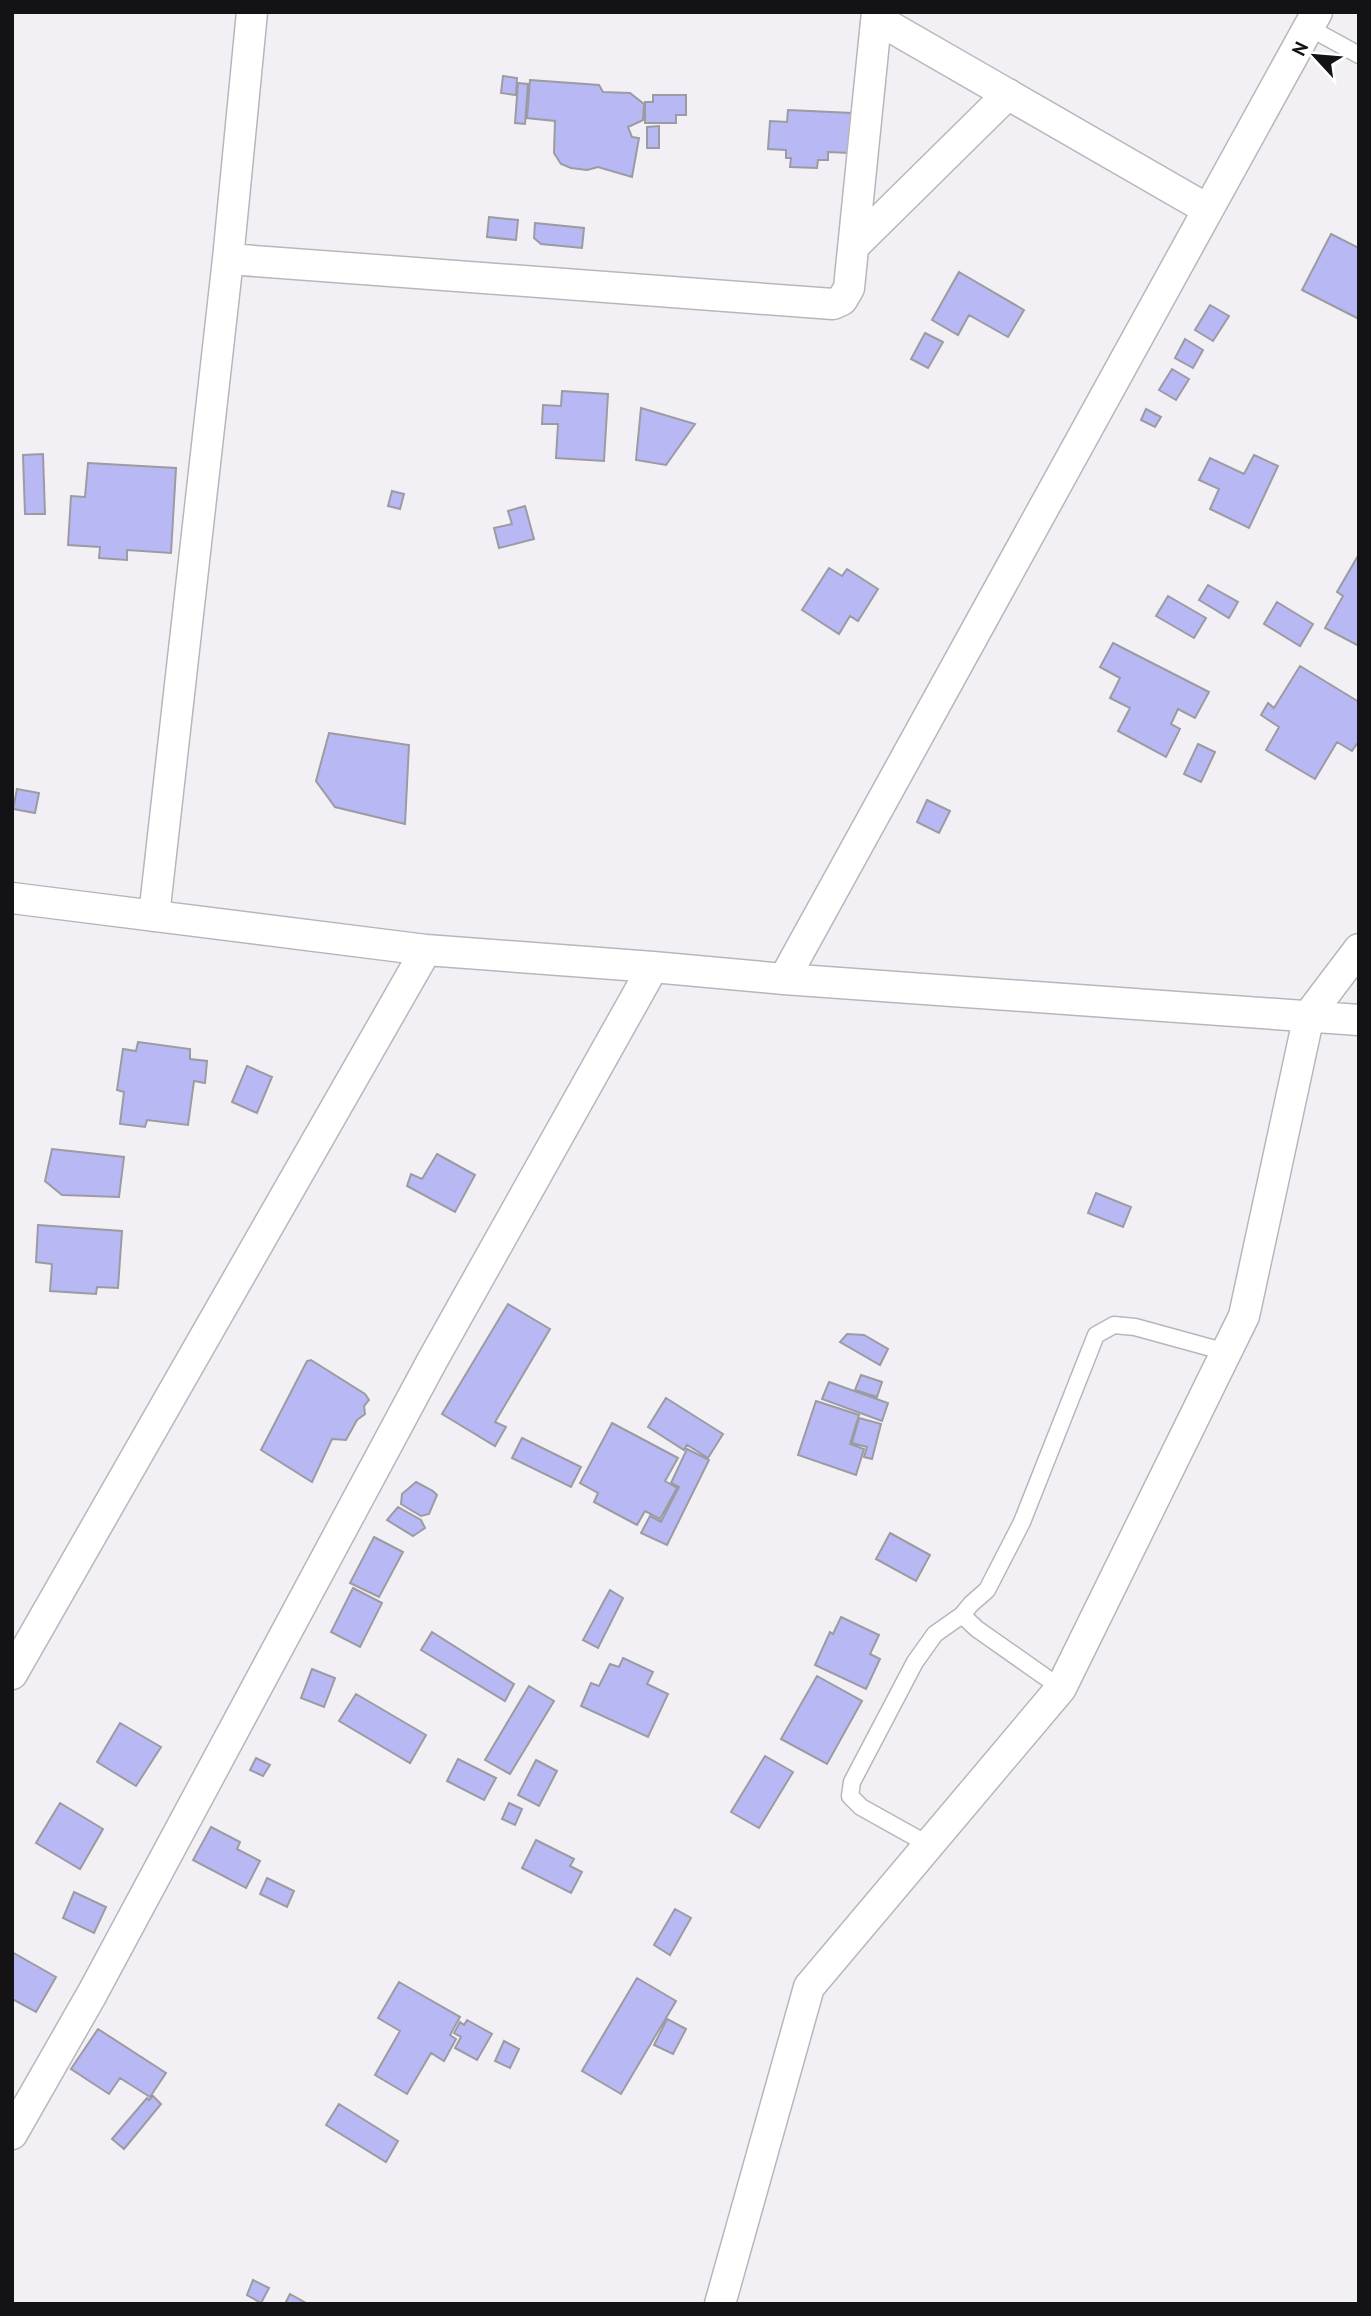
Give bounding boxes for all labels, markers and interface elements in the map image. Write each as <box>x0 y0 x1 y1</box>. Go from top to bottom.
north arrow <box>1280 21 1350 91</box>
text: N <box>1286 38 1313 59</box>

